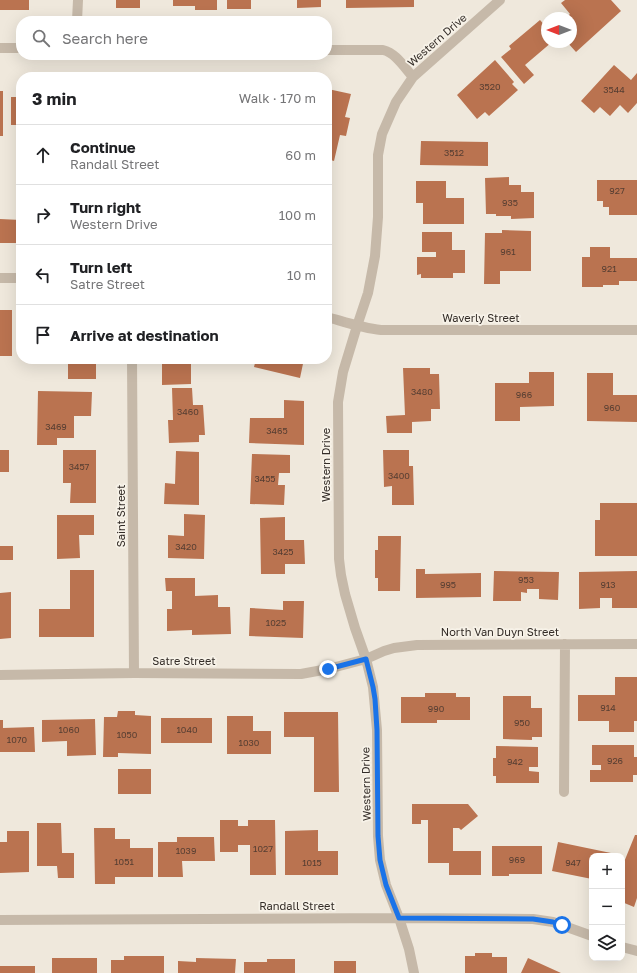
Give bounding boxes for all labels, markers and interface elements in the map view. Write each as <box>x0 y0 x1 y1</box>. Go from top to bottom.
street label: Western Drive <box>404 10 469 69</box>
north arrow <box>541 12 577 48</box>
search box <box>16 16 332 60</box>
icon: search <box>30 27 52 49</box>
text: Search here <box>62 29 148 47</box>
house number: 3520 <box>479 81 501 92</box>
house number: 3544 <box>603 84 625 95</box>
text: 3 min <box>32 88 76 109</box>
text: Walk · 170 m <box>239 90 316 106</box>
text: Continue <box>70 138 136 156</box>
icon: ahead <box>32 144 54 166</box>
text: 60 m <box>285 147 316 163</box>
house number: 3512 <box>444 147 464 158</box>
text: Randall Street <box>70 156 159 172</box>
house number: 927 <box>609 185 625 196</box>
house number: 935 <box>502 197 518 208</box>
text: Turn right <box>70 198 141 216</box>
icon: right <box>32 204 54 226</box>
text: 100 m <box>279 207 316 223</box>
text: Western Drive <box>70 216 158 232</box>
house number: 961 <box>500 246 516 257</box>
text: Turn left <box>70 258 132 276</box>
house number: 921 <box>601 263 617 274</box>
icon: left <box>32 264 54 286</box>
text: 10 m <box>287 267 316 283</box>
text: Satre Street <box>70 276 145 292</box>
street label: Waverly Street <box>442 311 520 324</box>
icon: arrive <box>32 324 54 346</box>
text: Arrive at destination <box>70 326 219 344</box>
house number: 3480 <box>411 386 433 397</box>
house number: 966 <box>516 389 532 400</box>
house number: 960 <box>604 402 621 413</box>
house number: 3460 <box>177 406 199 417</box>
house number: 3469 <box>45 421 67 432</box>
house number: 3465 <box>266 425 288 436</box>
street label: Western Drive <box>319 428 332 502</box>
house number: 3457 <box>69 461 90 472</box>
house number: 3400 <box>388 470 410 481</box>
house number: 3455 <box>254 473 276 484</box>
street label: Saint Street <box>114 485 127 547</box>
house number: 3420 <box>175 541 197 552</box>
house number: 3425 <box>272 546 294 557</box>
house number: 953 <box>518 574 534 585</box>
house number: 995 <box>440 579 456 590</box>
house number: 913 <box>600 579 616 590</box>
house number: 1025 <box>266 617 286 628</box>
street label: North Van Duyn Street <box>441 625 559 638</box>
street label: Satre Street <box>152 654 216 667</box>
route end <box>319 660 337 678</box>
house number: 914 <box>600 702 616 713</box>
house number: 990 <box>428 703 445 714</box>
house number: 950 <box>514 717 531 728</box>
house number: 1060 <box>59 724 80 735</box>
house number: 1040 <box>176 724 198 735</box>
house number: 1050 <box>117 729 138 740</box>
house number: 1070 <box>7 734 28 745</box>
house number: 1030 <box>239 737 260 748</box>
street label: Western Drive <box>358 747 373 821</box>
house number: 926 <box>607 755 623 766</box>
house number: 942 <box>507 756 523 767</box>
house number: 1027 <box>253 843 273 854</box>
house number: 1039 <box>176 845 196 856</box>
map controls <box>589 853 625 961</box>
button: + <box>589 853 625 889</box>
house number: 969 <box>509 854 525 865</box>
house number: 1051 <box>114 856 134 867</box>
house number: 1015 <box>302 857 322 868</box>
house number: 947 <box>565 857 581 868</box>
button: − <box>589 889 625 925</box>
street label: Randall Street <box>259 899 335 912</box>
route start <box>553 916 571 934</box>
button: layers <box>589 925 625 961</box>

